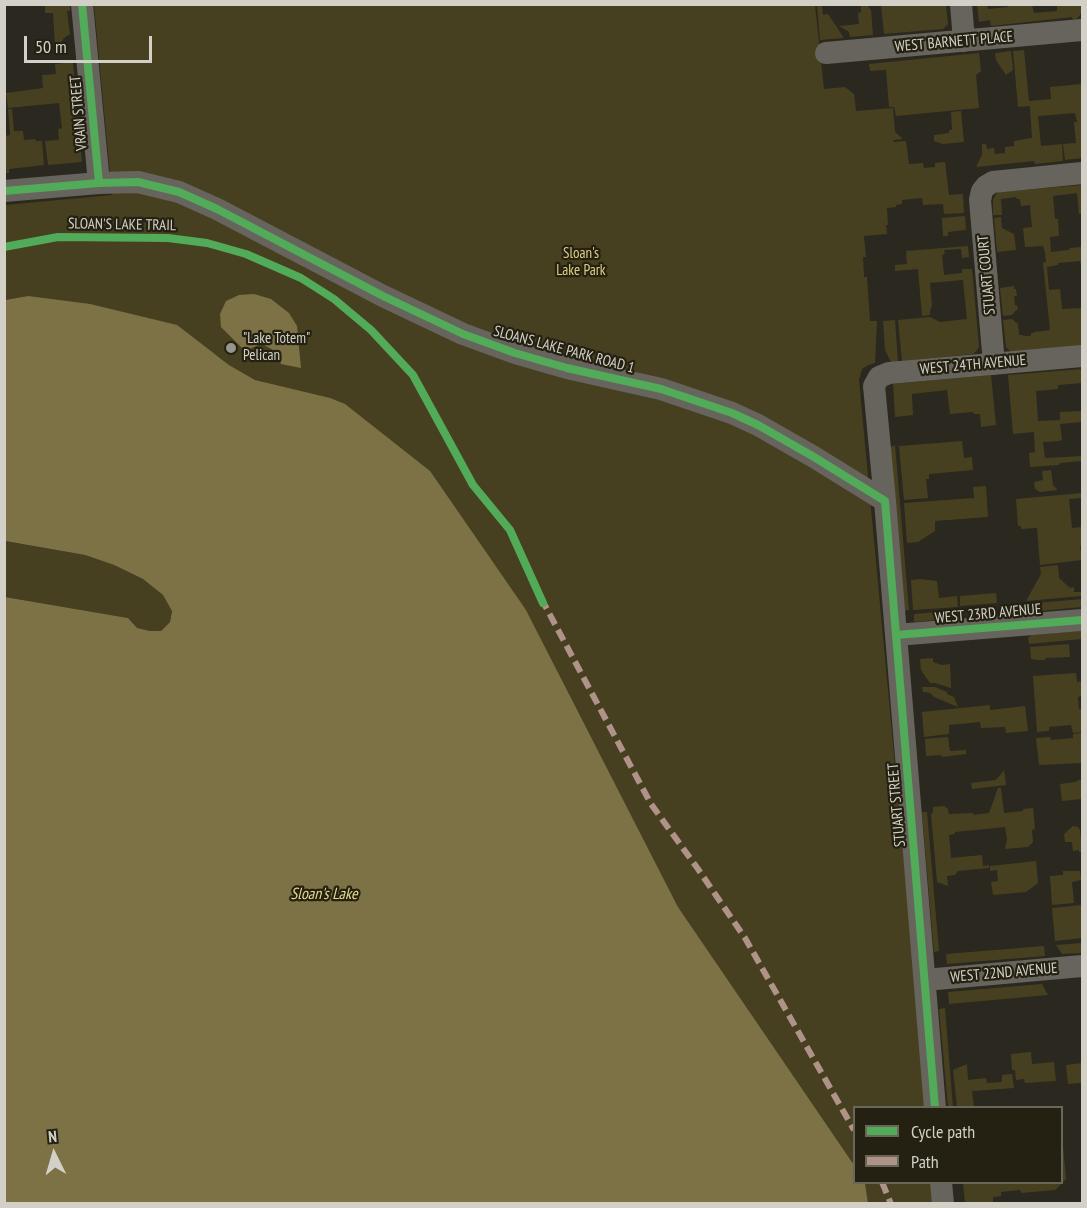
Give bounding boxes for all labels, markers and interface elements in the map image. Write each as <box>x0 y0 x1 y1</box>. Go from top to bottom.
scale bar <box>27 24 154 62</box>
street label: WEST BARNETT PLACE <box>894 28 1014 56</box>
text: 50 m <box>35 35 67 58</box>
street label: VRAIN STREET <box>67 75 91 151</box>
street label: SLOAN'S LAKE TRAIL <box>68 215 176 235</box>
street label: STUART COURT <box>975 234 999 316</box>
park label: Sloan's Lake Park <box>556 245 606 280</box>
street label: SLOANS LAKE PARK ROAD 1 <box>491 322 637 378</box>
place label: "Lake Totem" Pelican <box>243 330 310 365</box>
marker: "Lake Totem" Pelican <box>224 341 238 355</box>
street label: WEST 24TH AVENUE <box>919 351 1027 379</box>
street label: WEST 23RD AVENUE <box>934 600 1042 628</box>
street label: STUART STREET <box>884 762 910 848</box>
water label: Sloan's Lake <box>290 884 358 904</box>
street label: WEST 22ND AVENUE <box>950 959 1058 987</box>
legend <box>853 1106 1063 1184</box>
text: Cycle path <box>911 1120 975 1143</box>
north arrow <box>24 1124 84 1184</box>
text: N <box>47 1126 58 1146</box>
text: Path <box>911 1150 939 1173</box>

